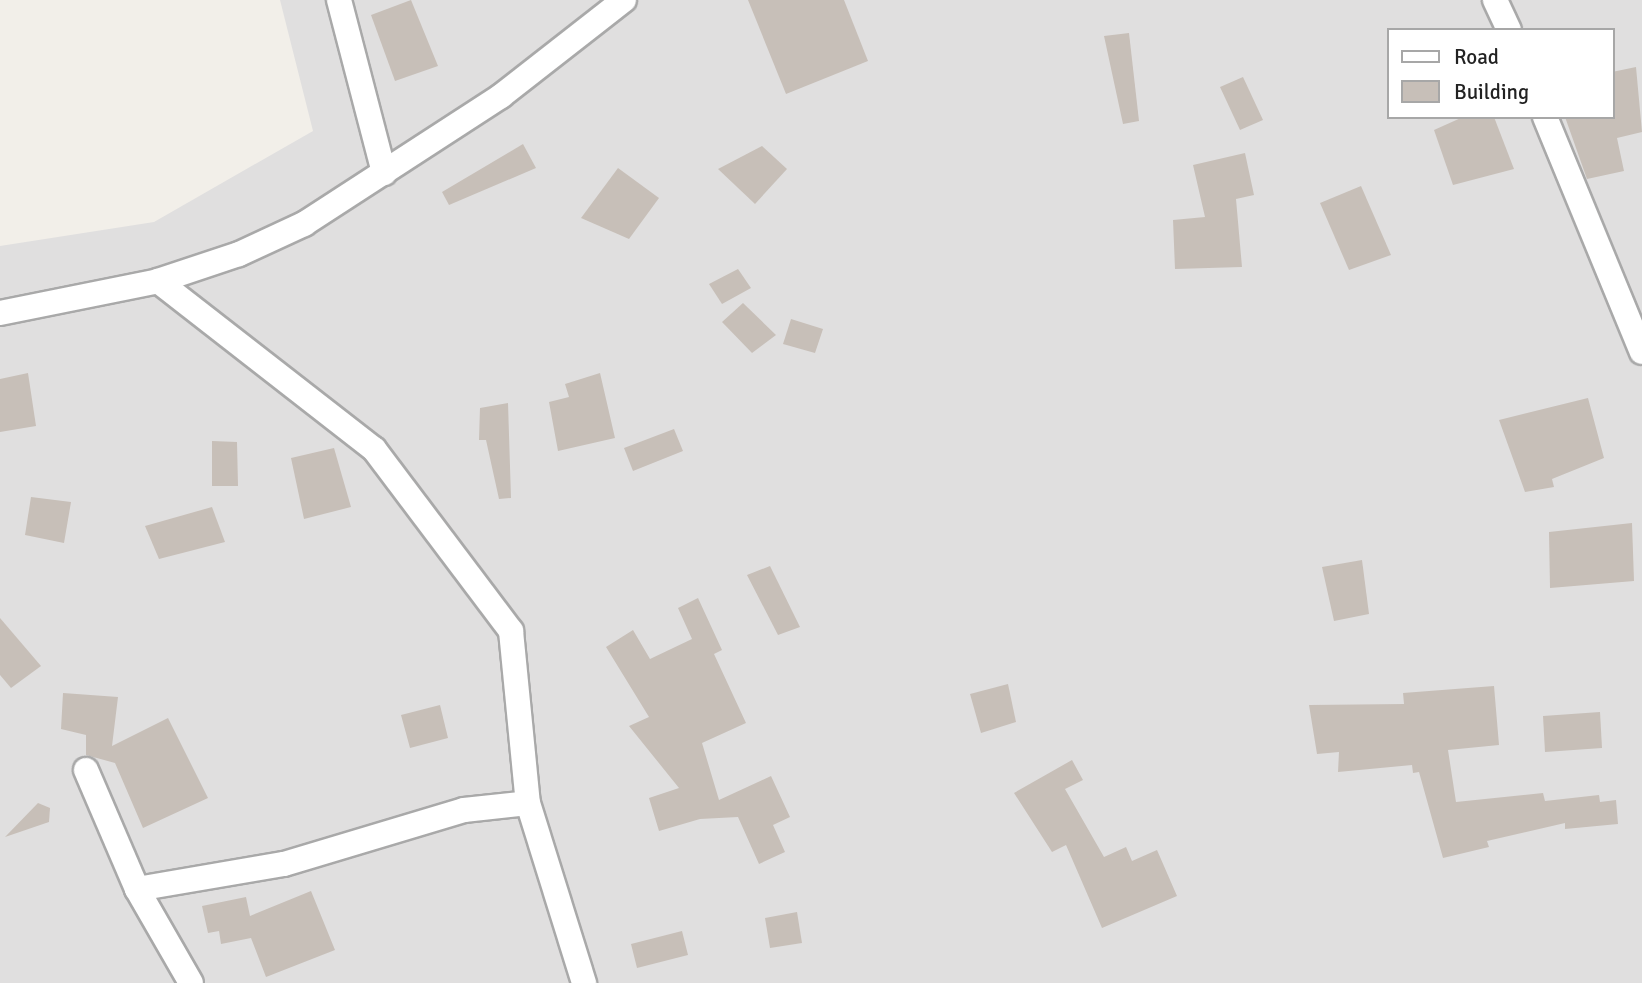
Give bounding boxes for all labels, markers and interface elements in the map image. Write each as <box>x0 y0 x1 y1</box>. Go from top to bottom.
legend <box>1386 28 1614 119</box>
text: Road <box>1454 44 1499 70</box>
text: Building <box>1454 79 1529 105</box>

